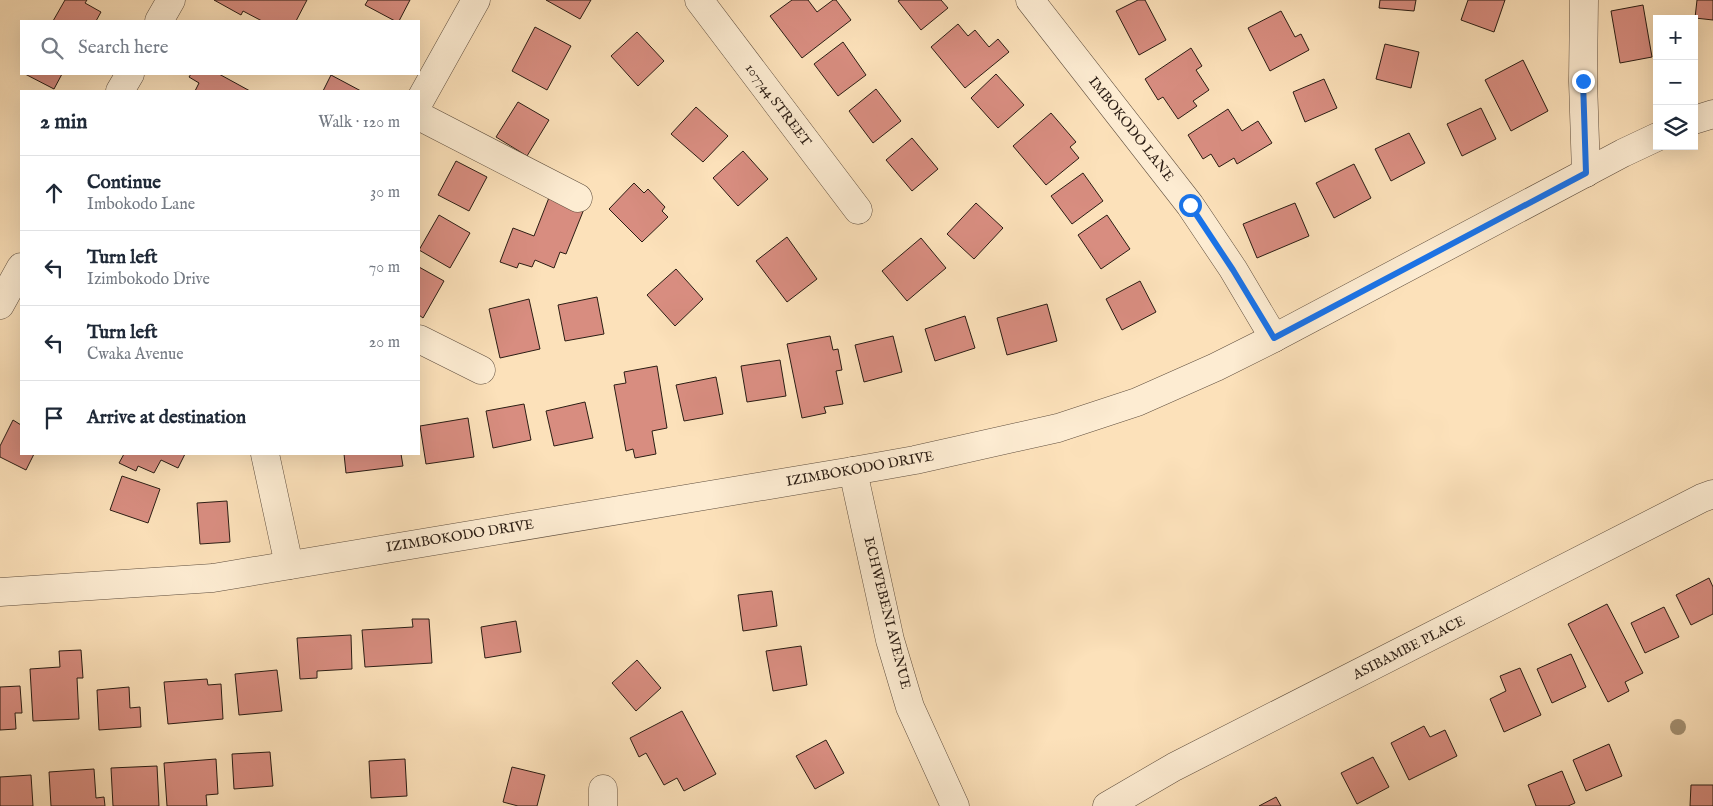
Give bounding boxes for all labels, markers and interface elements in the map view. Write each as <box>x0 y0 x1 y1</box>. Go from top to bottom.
map controls <box>1653 15 1698 150</box>
button: + <box>1653 15 1698 60</box>
search box <box>20 20 420 75</box>
icon: search <box>38 34 66 62</box>
text: Search here <box>78 36 169 60</box>
street label: 107744 STREET <box>741 60 816 151</box>
button: − <box>1653 60 1698 105</box>
route end <box>1572 70 1595 93</box>
street label: IMBOKODO LANE <box>1084 73 1178 185</box>
button: layers <box>1653 105 1698 150</box>
text: 2 min <box>40 109 87 136</box>
text: Walk · 120 m <box>318 113 400 133</box>
text: Continue <box>87 171 161 195</box>
icon: ahead <box>40 179 68 207</box>
text: 30 m <box>370 183 400 203</box>
route start <box>1179 194 1202 217</box>
text: Imbokodo Lane <box>87 195 195 215</box>
text: Turn left <box>87 246 158 270</box>
icon: left <box>40 254 68 282</box>
text: 70 m <box>369 258 400 278</box>
text: Izimbokodo Drive <box>87 270 210 290</box>
text: Turn left <box>87 321 158 345</box>
icon: left <box>40 329 68 357</box>
text: 20 m <box>369 333 400 353</box>
text: Cwaka Avenue <box>87 345 184 365</box>
icon: arrive <box>40 404 68 432</box>
text: Arrive at destination <box>87 406 246 430</box>
street label: IZIMBOKODO DRIVE <box>785 447 935 491</box>
street label: IZIMBOKODO DRIVE <box>385 515 536 557</box>
street label: ECHWEBENI AVENUE <box>859 535 915 691</box>
street label: ASIBAMBE PLACE <box>1349 612 1468 685</box>

